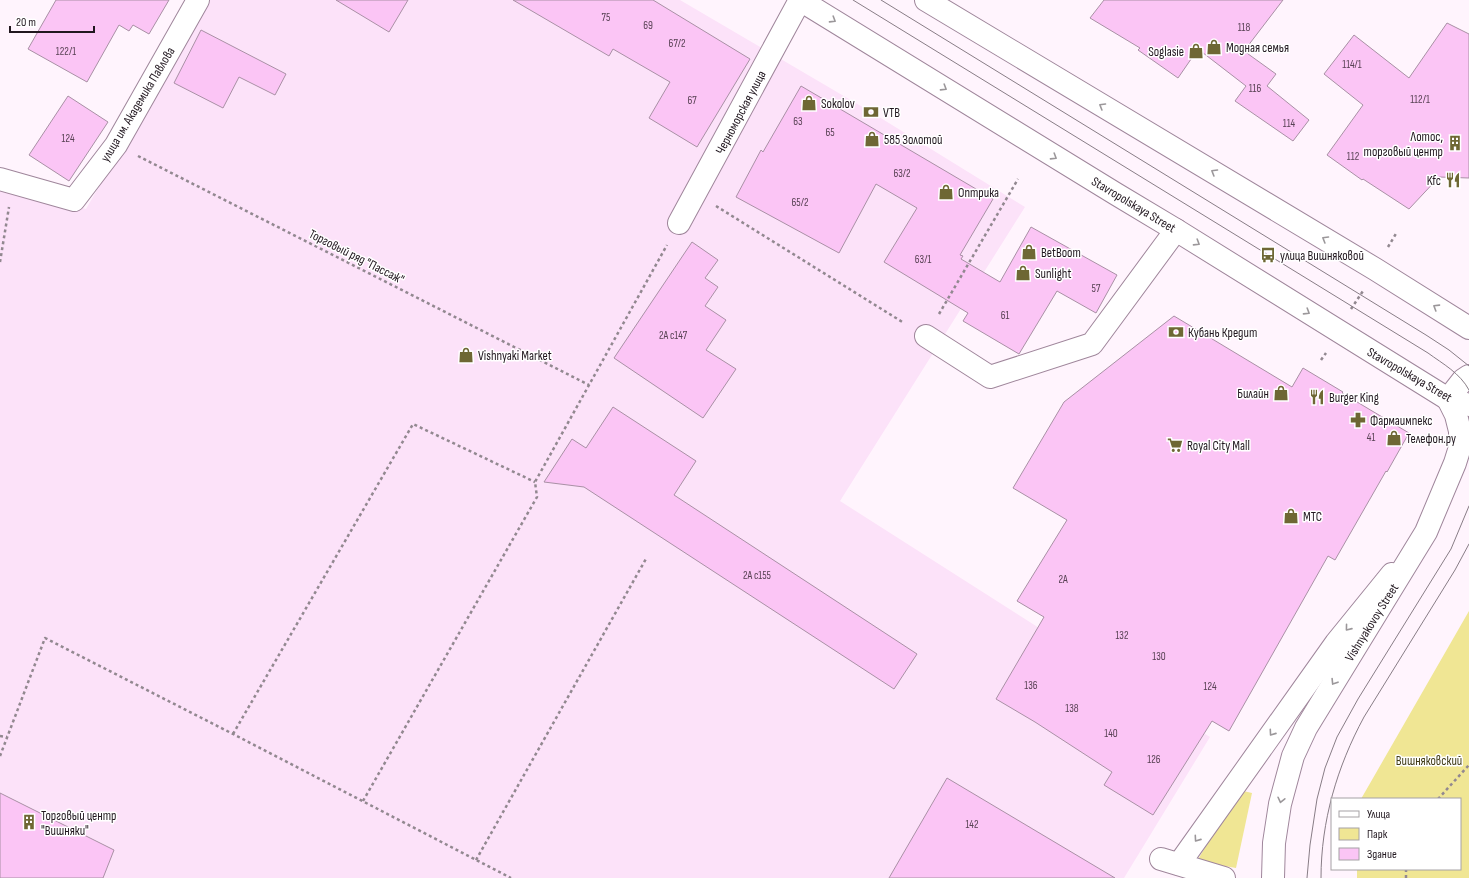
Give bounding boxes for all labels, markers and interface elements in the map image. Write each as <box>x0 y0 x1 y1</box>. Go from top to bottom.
scale bar <box>10 8 94 34</box>
house number: 75 <box>602 11 610 24</box>
text: 20 m <box>16 15 36 30</box>
one-way arrow <box>829 16 836 23</box>
house number: 69 <box>643 19 653 32</box>
house number: 118 <box>1238 21 1250 34</box>
house number: 67/2 <box>669 37 686 50</box>
shop icon: Модная семья <box>1205 38 1223 56</box>
place label: Модная семья <box>1226 40 1289 56</box>
shop icon: Soglasie <box>1187 42 1205 60</box>
street label: улица им. Академика Павлова <box>97 44 178 165</box>
place label: Soglasie <box>1148 44 1184 60</box>
house number: 122/1 <box>56 45 76 58</box>
house number: 114/1 <box>1342 58 1362 71</box>
street label: Черноморская улица <box>712 68 770 157</box>
house number: 116 <box>1249 82 1261 95</box>
one-way arrow <box>940 84 947 91</box>
house number: 112/1 <box>1410 93 1430 106</box>
house number: 67 <box>687 94 697 107</box>
shop icon: Sokolov <box>800 94 818 112</box>
place label: Sokolov <box>821 96 855 112</box>
bank icon: VTB <box>862 103 880 121</box>
one-way arrow <box>1099 103 1106 110</box>
place label: VTB <box>883 105 900 121</box>
house number: 63 <box>793 115 803 128</box>
house number: 114 <box>1283 117 1296 130</box>
house number: 65 <box>825 126 835 139</box>
place label: Лотос, торговый центр <box>1364 129 1443 160</box>
shop icon: 585 Золотой <box>863 130 881 148</box>
house number: 124 <box>61 132 75 145</box>
place label: 585 Золотой <box>884 132 942 148</box>
building icon: Лотос, торговый центр <box>1446 134 1464 152</box>
house number: 112 <box>1347 150 1360 163</box>
one-way arrow <box>1050 152 1057 159</box>
house number: 63/2 <box>893 167 911 180</box>
one-way arrow <box>1211 170 1218 177</box>
restaurant icon: Kfc <box>1444 171 1462 189</box>
street label: Stavropolskaya Street <box>1088 173 1179 236</box>
place label: Kfc <box>1427 173 1441 189</box>
shop icon: Оптрика <box>937 183 955 201</box>
place label: Оптрика <box>958 185 999 201</box>
house number: 65/2 <box>792 196 809 209</box>
street label: Торговый ряд "Пассаж" <box>306 226 407 288</box>
one-way arrow <box>1322 237 1329 244</box>
one-way arrow <box>1193 238 1200 245</box>
shop icon: BetBoom <box>1020 243 1038 261</box>
place label: BetBoom <box>1041 245 1081 261</box>
bus stop icon: улица Вишняковой <box>1259 246 1277 264</box>
place label: улица Вишняковой <box>1280 248 1364 264</box>
house number: 63/1 <box>915 253 931 266</box>
shop icon: Sunlight <box>1014 264 1032 282</box>
place label: Sunlight <box>1035 266 1072 282</box>
house number: 57 <box>1092 282 1101 295</box>
one-way arrow <box>1433 304 1440 312</box>
one-way arrow <box>1303 307 1310 315</box>
house number: 61 <box>1001 309 1009 322</box>
bank icon: Кубань Кредит <box>1167 323 1185 341</box>
place label: Кубань Кредит <box>1188 325 1257 341</box>
house number: 2А с147 <box>659 329 688 342</box>
street label: Stavropolskaya Street <box>1364 344 1455 406</box>
shop icon: Vishnyaki Market <box>457 346 475 364</box>
place label: Vishnyaki Market <box>478 348 552 364</box>
shop icon: Билайн <box>1272 384 1290 402</box>
place label: Билайн <box>1237 386 1269 402</box>
restaurant icon: Burger King <box>1308 388 1326 406</box>
place label: Burger King <box>1329 390 1379 406</box>
pharmacy icon: Фармаимпекс <box>1349 411 1367 429</box>
place label: Фармаимпекс <box>1370 413 1432 429</box>
shop icon: Телефон.ру <box>1385 429 1403 447</box>
house number: 41 <box>1367 431 1375 444</box>
place label: Телефон.ру <box>1406 431 1456 447</box>
supermarket icon: Royal City Mall <box>1166 436 1184 454</box>
place label: Royal City Mall <box>1187 438 1250 454</box>
shop icon: МТС <box>1282 507 1300 525</box>
place label: МТС <box>1303 509 1322 525</box>
house number: 2А с155 <box>743 569 771 582</box>
house number: 2А <box>1058 573 1068 586</box>
street label: Vishnyakovoy Street <box>1342 581 1402 664</box>
one-way arrow <box>1346 623 1353 630</box>
house number: 132 <box>1115 629 1129 642</box>
house number: 130 <box>1152 650 1166 663</box>
one-way arrow <box>1331 678 1338 685</box>
house number: 136 <box>1024 679 1038 692</box>
house number: 124 <box>1203 680 1217 693</box>
house number: 138 <box>1065 702 1079 715</box>
house number: 140 <box>1104 727 1118 740</box>
one-way arrow <box>1269 729 1277 736</box>
house number: 126 <box>1147 753 1161 766</box>
park label: Вишняковский <box>1396 753 1462 769</box>
one-way arrow <box>1278 797 1286 803</box>
legend <box>1331 798 1461 870</box>
text: Улица <box>1367 807 1391 822</box>
place label: Торговый центр "Вишняки" <box>41 808 117 839</box>
building icon: Торговый центр "Вишняки" <box>20 813 38 831</box>
house number: 142 <box>965 818 979 831</box>
text: Парк <box>1367 827 1388 842</box>
one-way arrow <box>1194 835 1202 842</box>
text: Здание <box>1367 847 1397 862</box>

